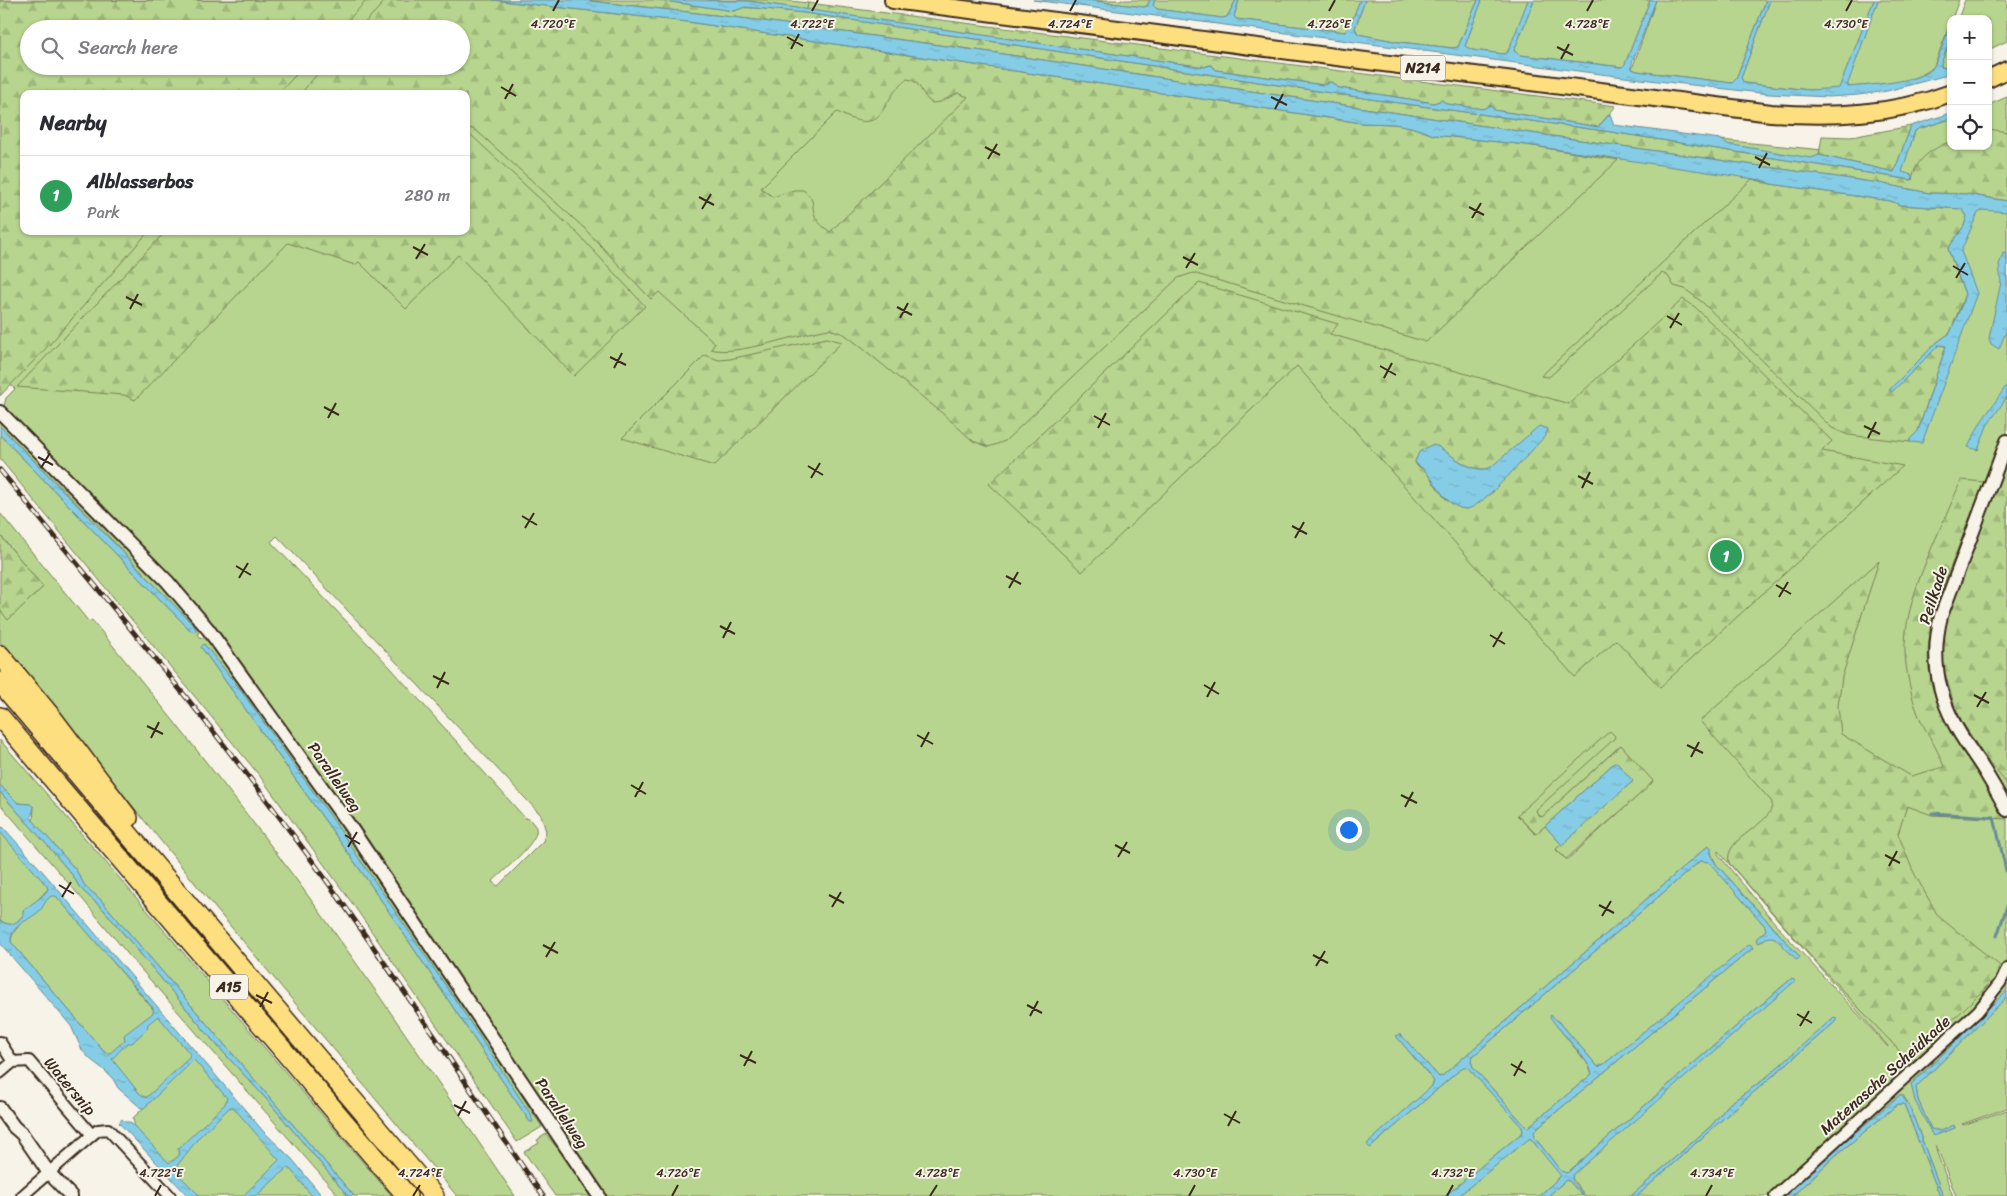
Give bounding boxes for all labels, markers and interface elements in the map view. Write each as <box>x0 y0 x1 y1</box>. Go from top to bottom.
text: 4.720°E <box>531 13 576 35</box>
text: 4.722°E <box>790 13 835 35</box>
text: 4.724°E <box>1048 13 1093 35</box>
text: 4.726°E <box>1307 13 1352 35</box>
text: 4.728°E <box>1565 13 1610 35</box>
text: 4.730°E <box>1824 13 1869 35</box>
map controls <box>1947 15 1992 150</box>
button: + <box>1947 15 1992 60</box>
search box <box>20 20 470 75</box>
text: Search here <box>78 31 178 64</box>
icon: search <box>38 34 66 62</box>
road number: N214 <box>1400 56 1446 80</box>
button: − <box>1947 60 1992 105</box>
text: Nearby <box>40 104 106 142</box>
button: locate <box>1947 105 1992 150</box>
text: Alblasserbos <box>87 165 194 198</box>
text: 1 <box>53 181 59 210</box>
text: 280 m <box>405 181 450 210</box>
text: Park <box>87 198 120 227</box>
pin: 1 <box>1710 537 1742 575</box>
street label: Peilkade <box>1910 562 1956 628</box>
street label: Parallelweg <box>300 735 370 819</box>
your location <box>1336 817 1362 843</box>
road number: A15 <box>210 974 248 1000</box>
street label: Matenasche Scheidkade <box>1813 1008 1957 1142</box>
street label: Watersnip <box>36 1050 104 1123</box>
street label: Parallelweg <box>527 1071 597 1155</box>
text: 4.722°E <box>139 1162 184 1184</box>
text: 4.724°E <box>398 1162 443 1184</box>
text: 4.726°E <box>656 1162 701 1184</box>
text: 4.728°E <box>915 1162 960 1184</box>
text: 4.730°E <box>1173 1162 1218 1184</box>
text: 4.732°E <box>1431 1162 1476 1184</box>
text: 4.734°E <box>1690 1162 1735 1184</box>

